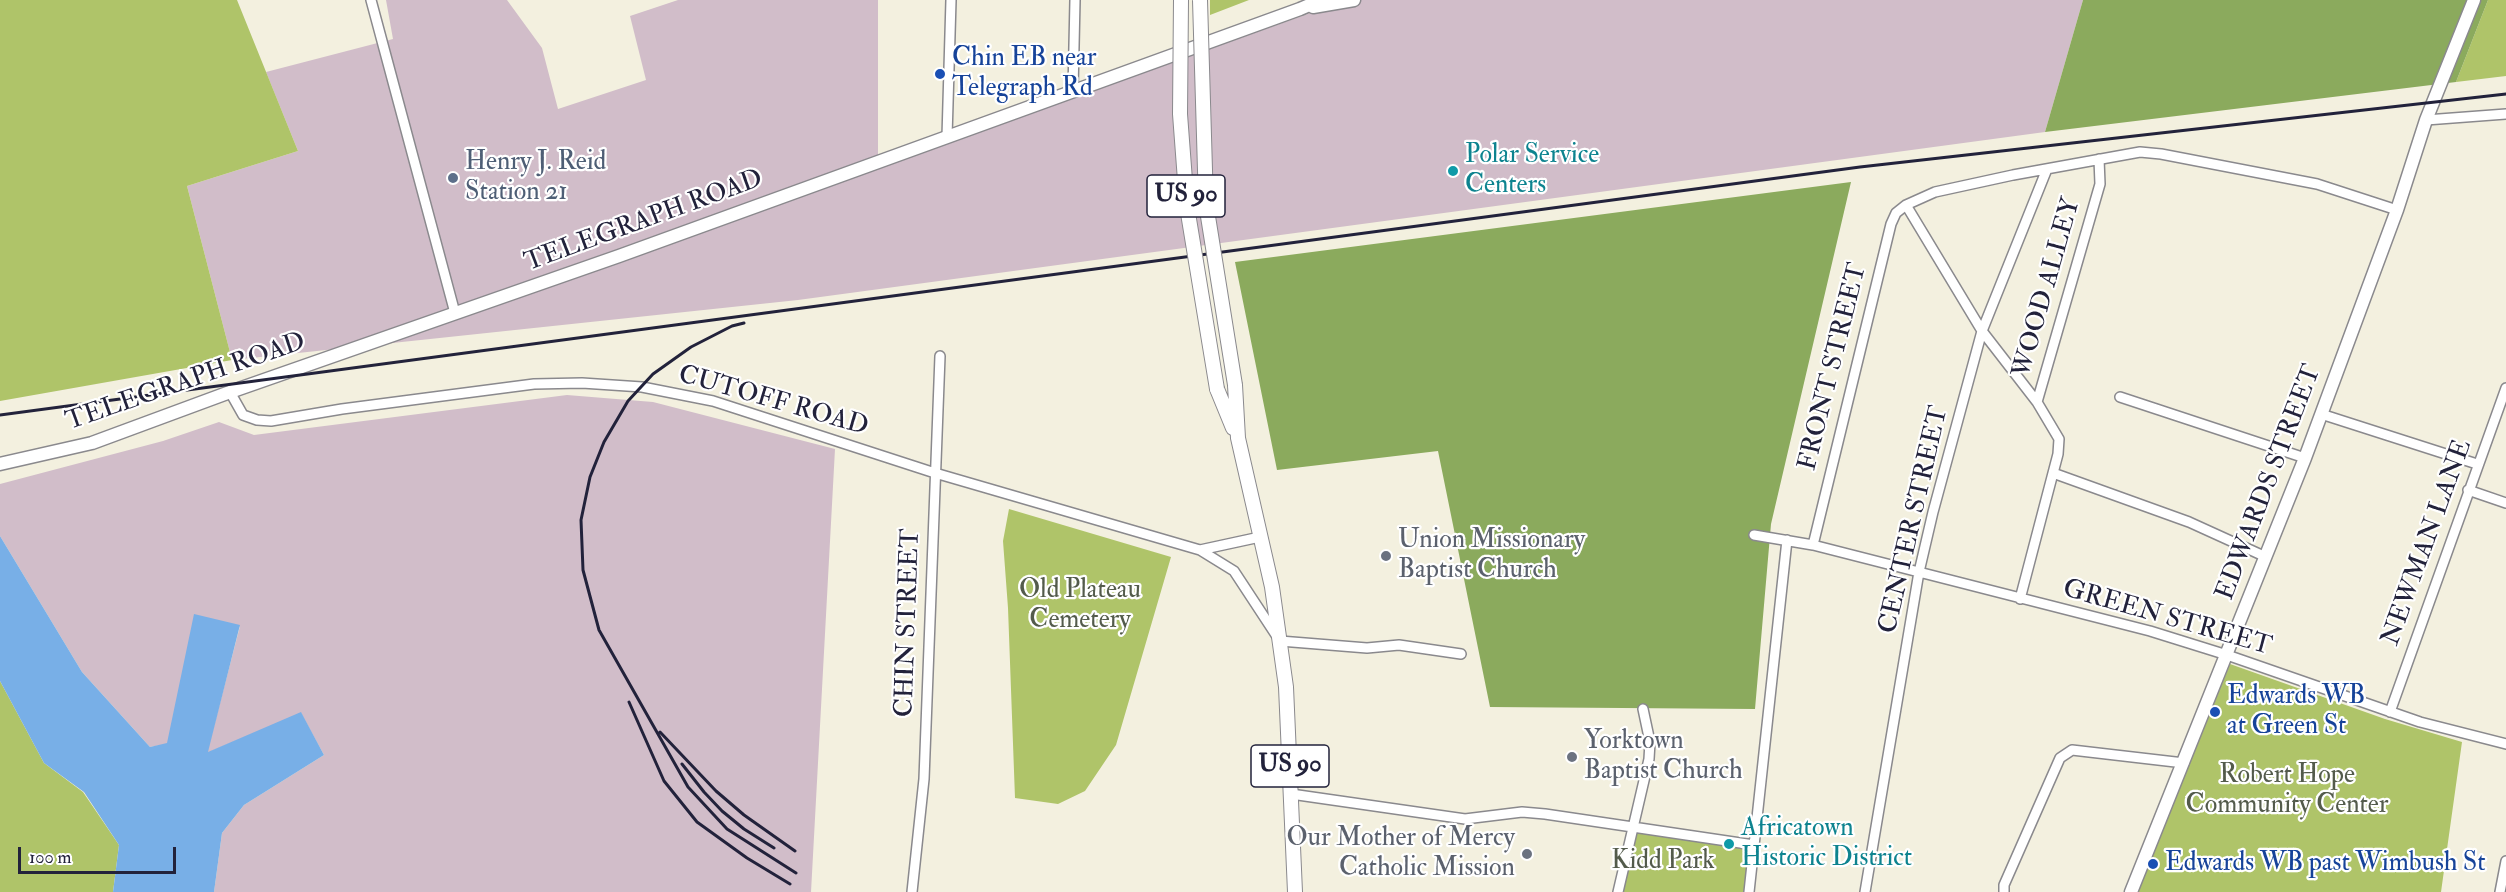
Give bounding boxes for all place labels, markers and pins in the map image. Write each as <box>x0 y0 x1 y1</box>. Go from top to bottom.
place label: Chin EB near Telegraph Rd <box>952 43 1096 104</box>
marker: Chin EB near Telegraph Rd <box>933 67 947 81</box>
place label: Polar Service Centers <box>1465 140 1599 201</box>
place label: Henry J. Reid Station 21 <box>465 147 606 208</box>
marker: Polar Service Centers <box>1446 164 1460 178</box>
marker: Henry J. Reid Station 21 <box>446 171 460 185</box>
place label: Union Missionary Baptist Church <box>1398 525 1585 586</box>
marker: Union Missionary Baptist Church <box>1379 549 1393 563</box>
place label: Edwards WB at Green St <box>2227 681 2365 742</box>
marker: Edwards WB at Green St <box>2208 705 2222 719</box>
place label: Yorktown Baptist Church <box>1584 726 1743 788</box>
marker: Yorktown Baptist Church <box>1565 750 1579 764</box>
place label: Africatown Historic District <box>1741 813 1912 874</box>
place label: Our Mother of Mercy Catholic Mission <box>1286 823 1515 885</box>
marker: Africatown Historic District <box>1722 837 1736 851</box>
marker: Our Mother of Mercy Catholic Mission <box>1520 847 1534 861</box>
place label: Edwards WB past Wimbush St <box>2165 848 2486 880</box>
marker: Edwards WB past Wimbush St <box>2146 857 2160 871</box>

